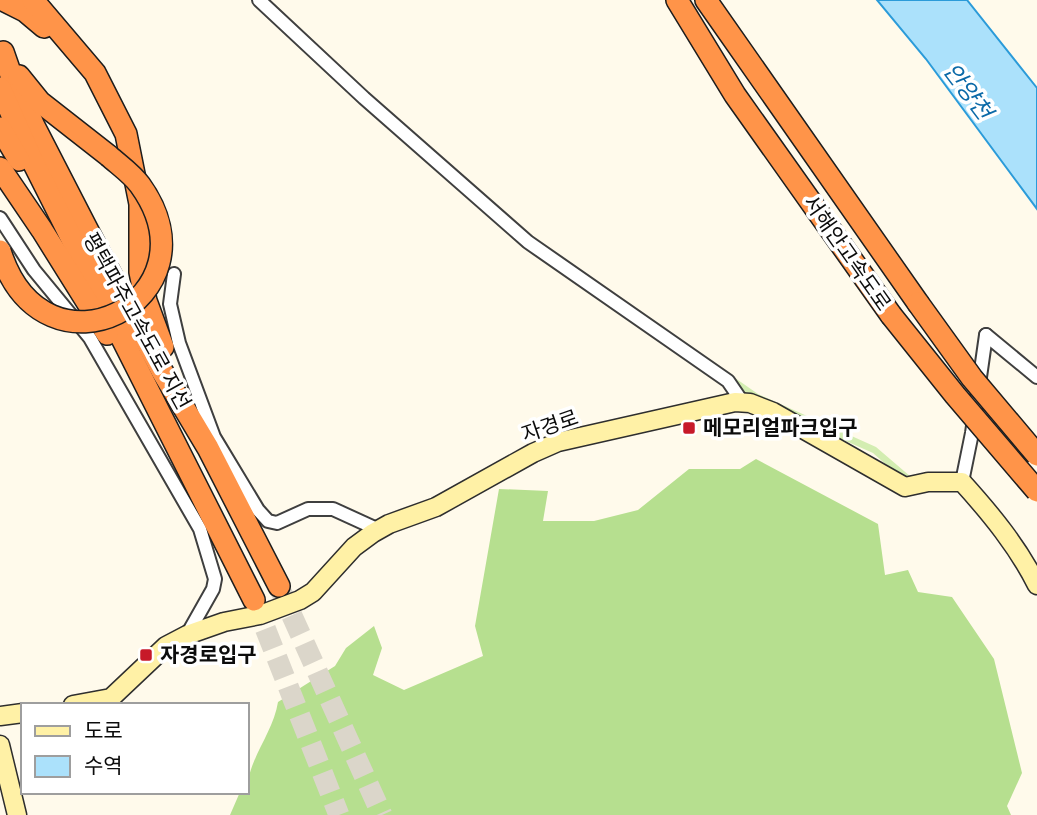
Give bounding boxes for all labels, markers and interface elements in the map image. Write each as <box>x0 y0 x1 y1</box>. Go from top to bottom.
water label: 안양천 <box>937 56 1002 128</box>
street label: 서해안고속도로 <box>798 189 898 316</box>
street label: 평택파주고속도로 지선 <box>78 227 198 414</box>
street label: 자경로 <box>518 402 582 448</box>
place label: 메모리얼파크입구 <box>703 413 858 441</box>
marker: 메모리얼파크입구 <box>681 420 697 436</box>
place label: 자경로입구 <box>160 640 257 668</box>
marker: 자경로입구 <box>138 647 154 663</box>
legend <box>21 703 248 794</box>
text: 도로 <box>84 716 123 744</box>
text: 수역 <box>84 751 123 779</box>

